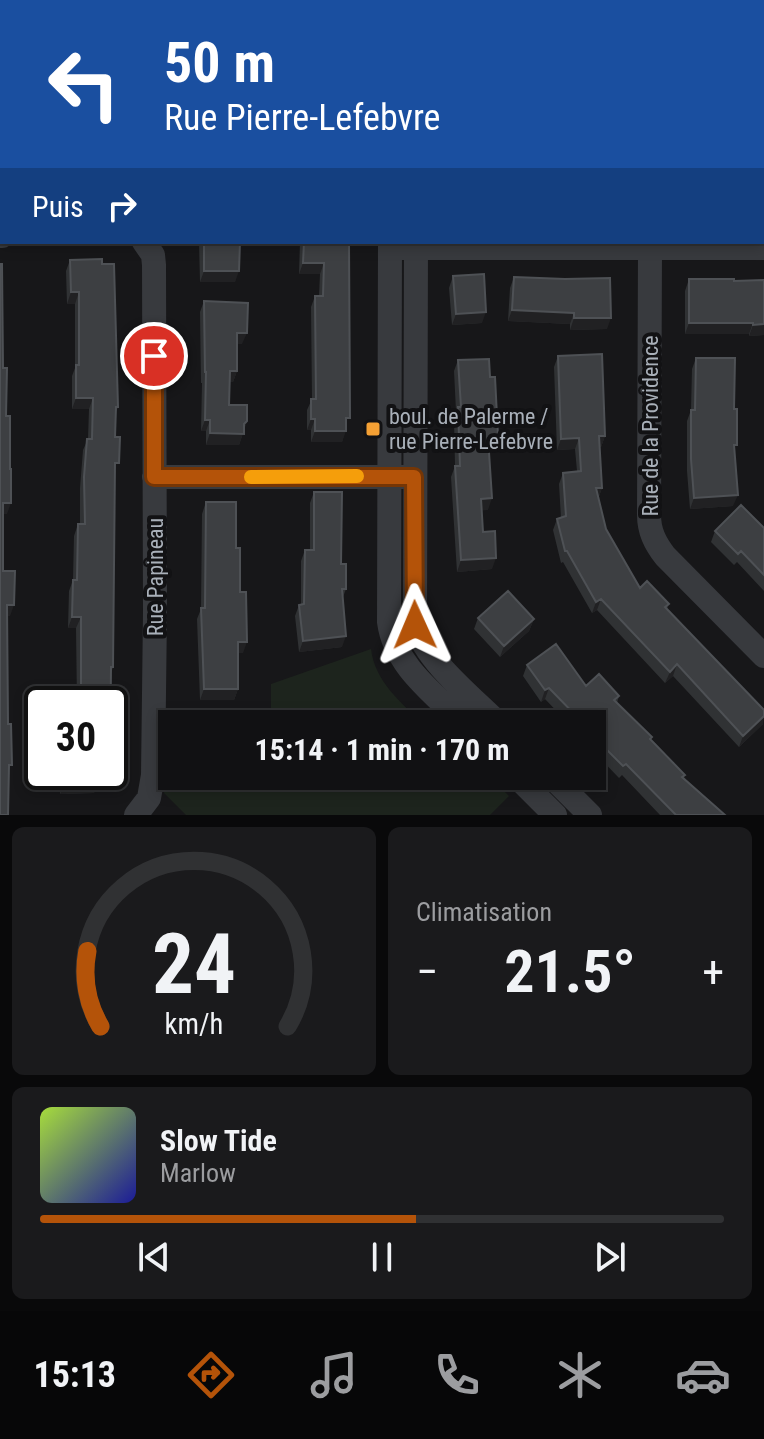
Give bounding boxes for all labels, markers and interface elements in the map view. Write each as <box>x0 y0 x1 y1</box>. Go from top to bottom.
text: 50 m <box>164 30 275 96</box>
icon: left <box>32 32 136 136</box>
text: Rue Pierre-Lefebvre <box>164 97 440 139</box>
icon: right <box>100 184 144 228</box>
text: Puis <box>32 189 84 224</box>
pin <box>120 322 188 390</box>
icon: arrive <box>132 334 176 378</box>
street label: Rue de la Providence <box>638 336 663 516</box>
place label: boul. de Palerme / rue Pierre-Lefebvre <box>389 404 553 454</box>
marker: boul. de Palerme / rue Pierre-Lefebvre <box>364 420 382 438</box>
street label: Rue Papineau <box>143 518 168 636</box>
position arrow <box>373 583 457 667</box>
speed limit sign: 30 <box>24 686 128 790</box>
text: 15:14 · 1 min · 170 m <box>255 732 509 767</box>
text: Climatisation <box>416 897 552 927</box>
text: 24 <box>152 916 236 1013</box>
text: 21.5° <box>504 936 636 1007</box>
text: − <box>416 946 438 998</box>
text: + <box>702 946 724 998</box>
text: km/h <box>165 1007 223 1041</box>
text: Slow Tide <box>160 1123 277 1158</box>
text: Marlow <box>160 1158 236 1188</box>
icon: previous <box>132 1235 176 1279</box>
icon: pause <box>360 1235 404 1279</box>
icon: next <box>588 1235 632 1279</box>
icon: directions <box>183 1347 239 1403</box>
icon: music <box>306 1347 362 1403</box>
icon: phone <box>429 1347 485 1403</box>
icon: climate <box>552 1347 608 1403</box>
icon: car <box>675 1347 731 1403</box>
text: 15:13 <box>33 1354 116 1396</box>

